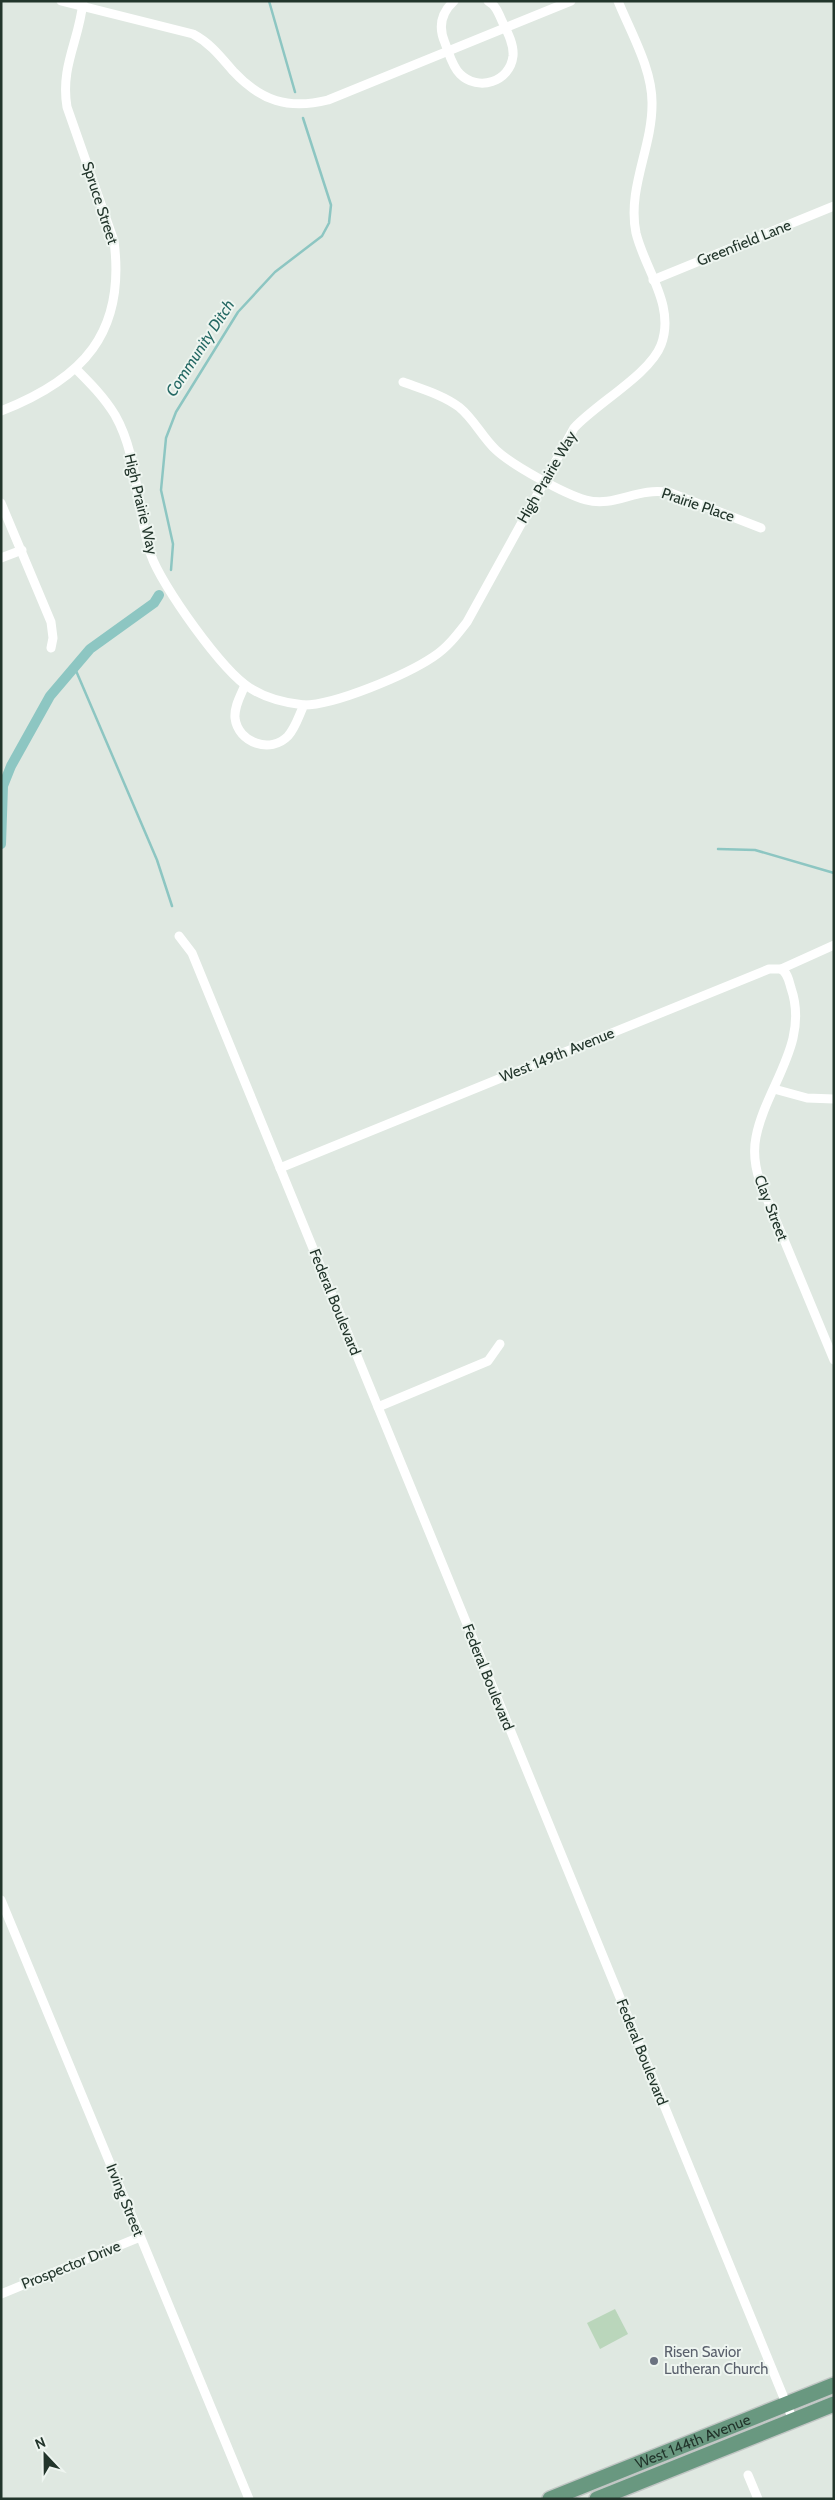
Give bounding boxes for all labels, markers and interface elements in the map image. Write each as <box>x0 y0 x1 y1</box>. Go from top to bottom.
street label: Spruce Street <box>78 159 122 247</box>
street label: Greenfield Lane <box>694 216 794 270</box>
water label: Community Ditch <box>162 296 238 400</box>
street label: High Prairie Way <box>513 427 581 526</box>
street label: High Prairie Way <box>121 452 161 557</box>
street label: Prairie Place <box>659 484 737 526</box>
street label: West 149th Avenue <box>497 1024 617 1086</box>
street label: Clay Street <box>750 1172 792 1244</box>
street label: Federal Boulevard <box>305 1246 365 1358</box>
street label: Federal Boulevard <box>458 1621 518 1733</box>
street label: Federal Boulevard <box>612 1996 672 2108</box>
street label: Irving Street <box>102 2161 148 2239</box>
street label: Prospector Drive <box>19 2237 123 2293</box>
place label: Risen Savior Lutheran Church <box>664 2343 768 2378</box>
marker: Risen Savior Lutheran Church <box>648 2355 660 2367</box>
street label: West 144th Avenue <box>633 2410 753 2473</box>
north arrow <box>20 2430 70 2480</box>
text: N <box>32 2433 48 2453</box>

